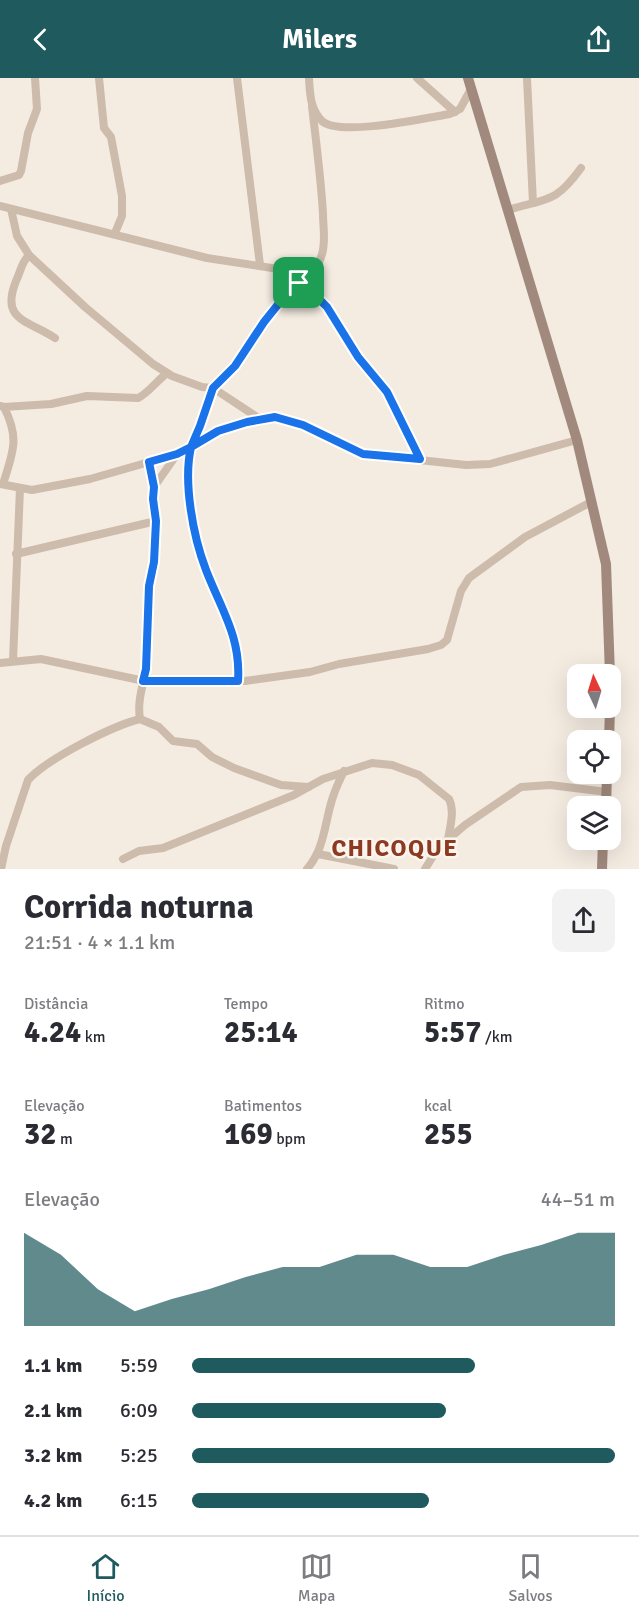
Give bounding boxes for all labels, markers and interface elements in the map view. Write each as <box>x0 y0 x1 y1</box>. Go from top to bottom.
icon: back <box>24 23 57 56</box>
text: Milers <box>282 23 357 56</box>
icon: share <box>582 23 615 56</box>
pin <box>273 257 324 308</box>
icon: arrive <box>282 266 315 299</box>
north arrow <box>567 664 621 718</box>
map controls <box>567 664 621 850</box>
button: locate <box>567 730 621 784</box>
button: layers <box>567 796 621 850</box>
district label: CHICOQUE <box>331 833 459 863</box>
text: Corrida noturna <box>24 887 254 928</box>
button: share <box>552 889 615 952</box>
text: 21:51 · 4 × 1.1 km <box>24 930 175 955</box>
text: Distância <box>24 994 88 1014</box>
text: Tempo <box>224 994 268 1014</box>
text: Ritmo <box>424 994 465 1014</box>
text: 4.24 <box>24 1014 81 1051</box>
text: 25:14 <box>224 1014 298 1051</box>
text: 5:57 <box>424 1014 481 1051</box>
text: km <box>81 1027 106 1047</box>
text: /km <box>481 1027 513 1047</box>
text: Elevação <box>24 1096 85 1116</box>
text: Batimentos <box>224 1096 302 1116</box>
text: kcal <box>424 1096 452 1116</box>
text: 32 <box>24 1116 56 1153</box>
text: 169 <box>224 1116 273 1153</box>
text: 255 <box>424 1116 473 1153</box>
text: m <box>56 1129 73 1149</box>
text: bpm <box>273 1129 306 1149</box>
text: Elevação <box>24 1187 100 1212</box>
text: 44–51 m <box>541 1187 615 1212</box>
text: 1.1 km <box>24 1353 82 1378</box>
text: 5:59 <box>120 1353 158 1378</box>
text: 2.1 km <box>24 1398 82 1423</box>
text: 6:09 <box>120 1398 158 1423</box>
text: 3.2 km <box>24 1443 82 1468</box>
text: 5:25 <box>120 1443 158 1468</box>
text: 4.2 km <box>24 1488 82 1513</box>
text: 6:15 <box>120 1488 158 1513</box>
tab: Início <box>87 1550 125 1606</box>
tab: Mapa <box>298 1550 335 1606</box>
tab: Salvos <box>508 1550 552 1606</box>

